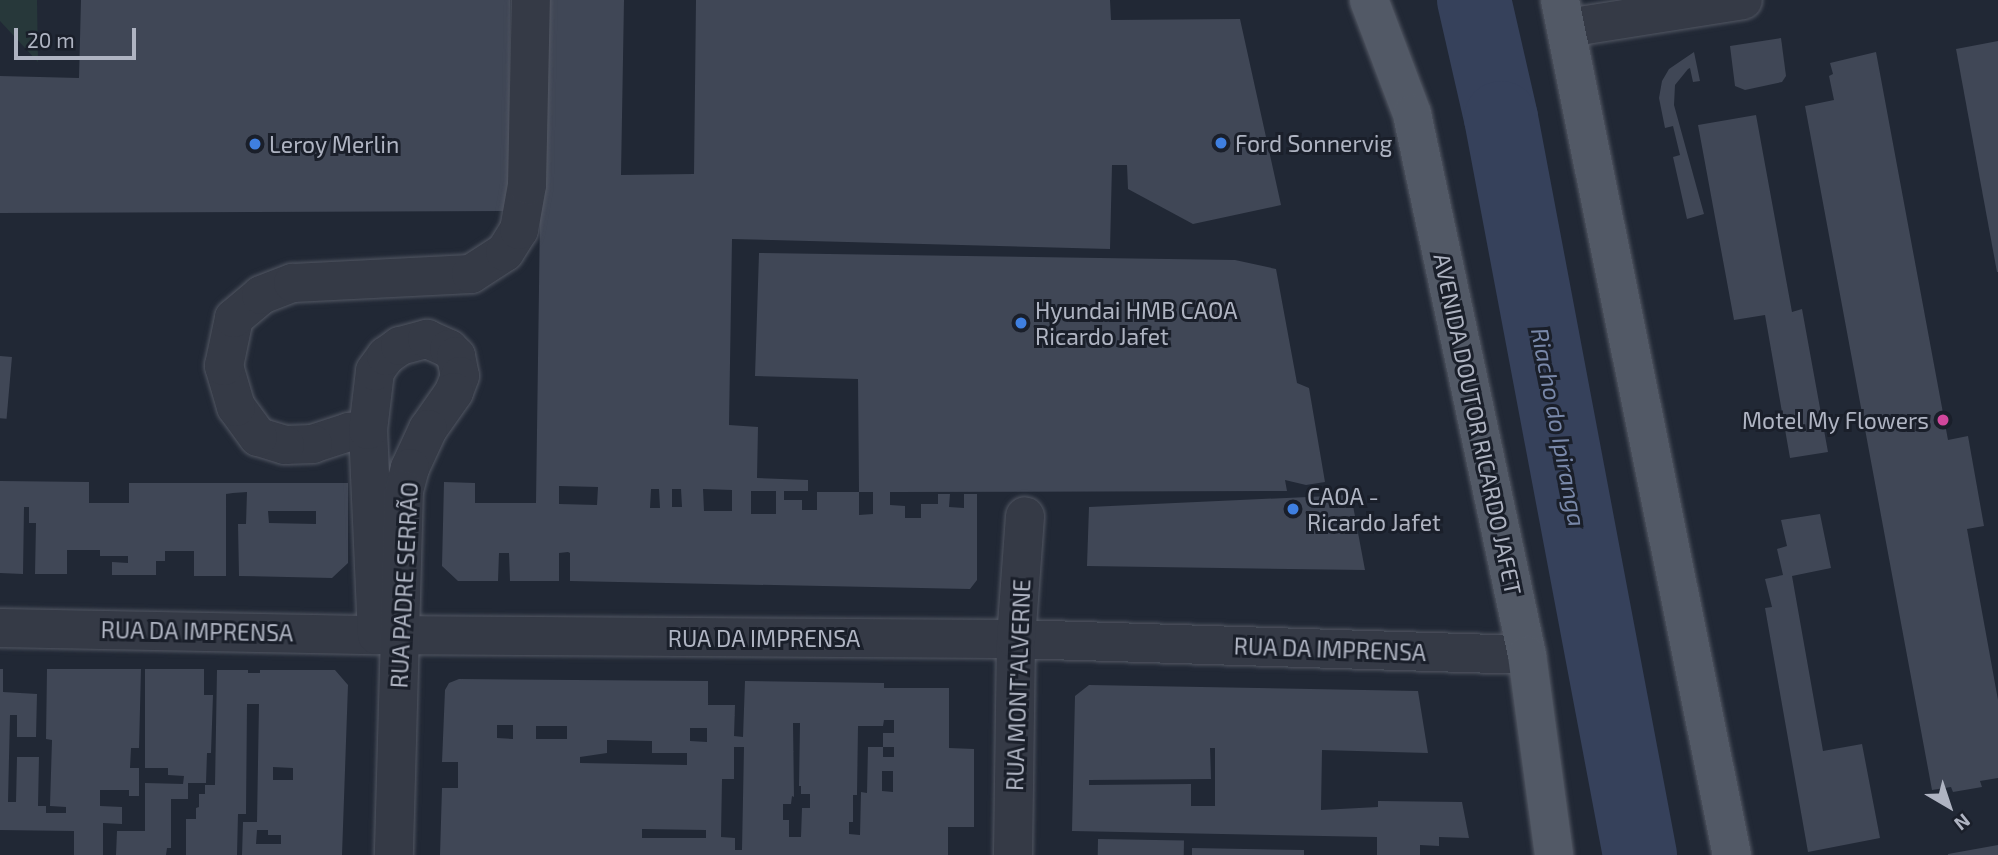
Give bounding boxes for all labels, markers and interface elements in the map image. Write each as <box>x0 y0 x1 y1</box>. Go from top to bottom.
scale bar <box>18 14 140 58</box>
text: 20 m <box>27 27 75 52</box>
place label: Ford Sonnervig <box>1235 129 1392 157</box>
place label: Leroy Merlin <box>269 130 400 158</box>
marker: Ford Sonnervig <box>1213 135 1229 151</box>
marker: Leroy Merlin <box>247 136 263 152</box>
street label: AVENIDA DOUTOR RICARDO JAFET <box>1428 250 1528 598</box>
place label: Hyundai HMB CAOA Ricardo Jafet <box>1035 296 1237 350</box>
marker: Hyundai HMB CAOA Ricardo Jafet <box>1013 315 1029 331</box>
water label: Riacho do Ipiranga <box>1526 325 1592 529</box>
place label: Motel My Flowers <box>1741 406 1929 434</box>
marker: Motel My Flowers <box>1935 412 1951 428</box>
street label: RUA PADRE SERRÃO <box>385 481 423 689</box>
place label: CAOA - Ricardo Jafet <box>1307 482 1441 536</box>
marker: CAOA - Ricardo Jafet <box>1285 501 1301 517</box>
street label: RUA MONT'ALVERNE <box>1001 578 1035 792</box>
street label: RUA DA IMPRENSA <box>100 616 294 646</box>
street label: RUA DA IMPRENSA <box>667 624 861 652</box>
street label: RUA DA IMPRENSA <box>1233 632 1427 666</box>
north arrow <box>1914 771 1984 841</box>
text: N <box>1950 809 1975 836</box>

